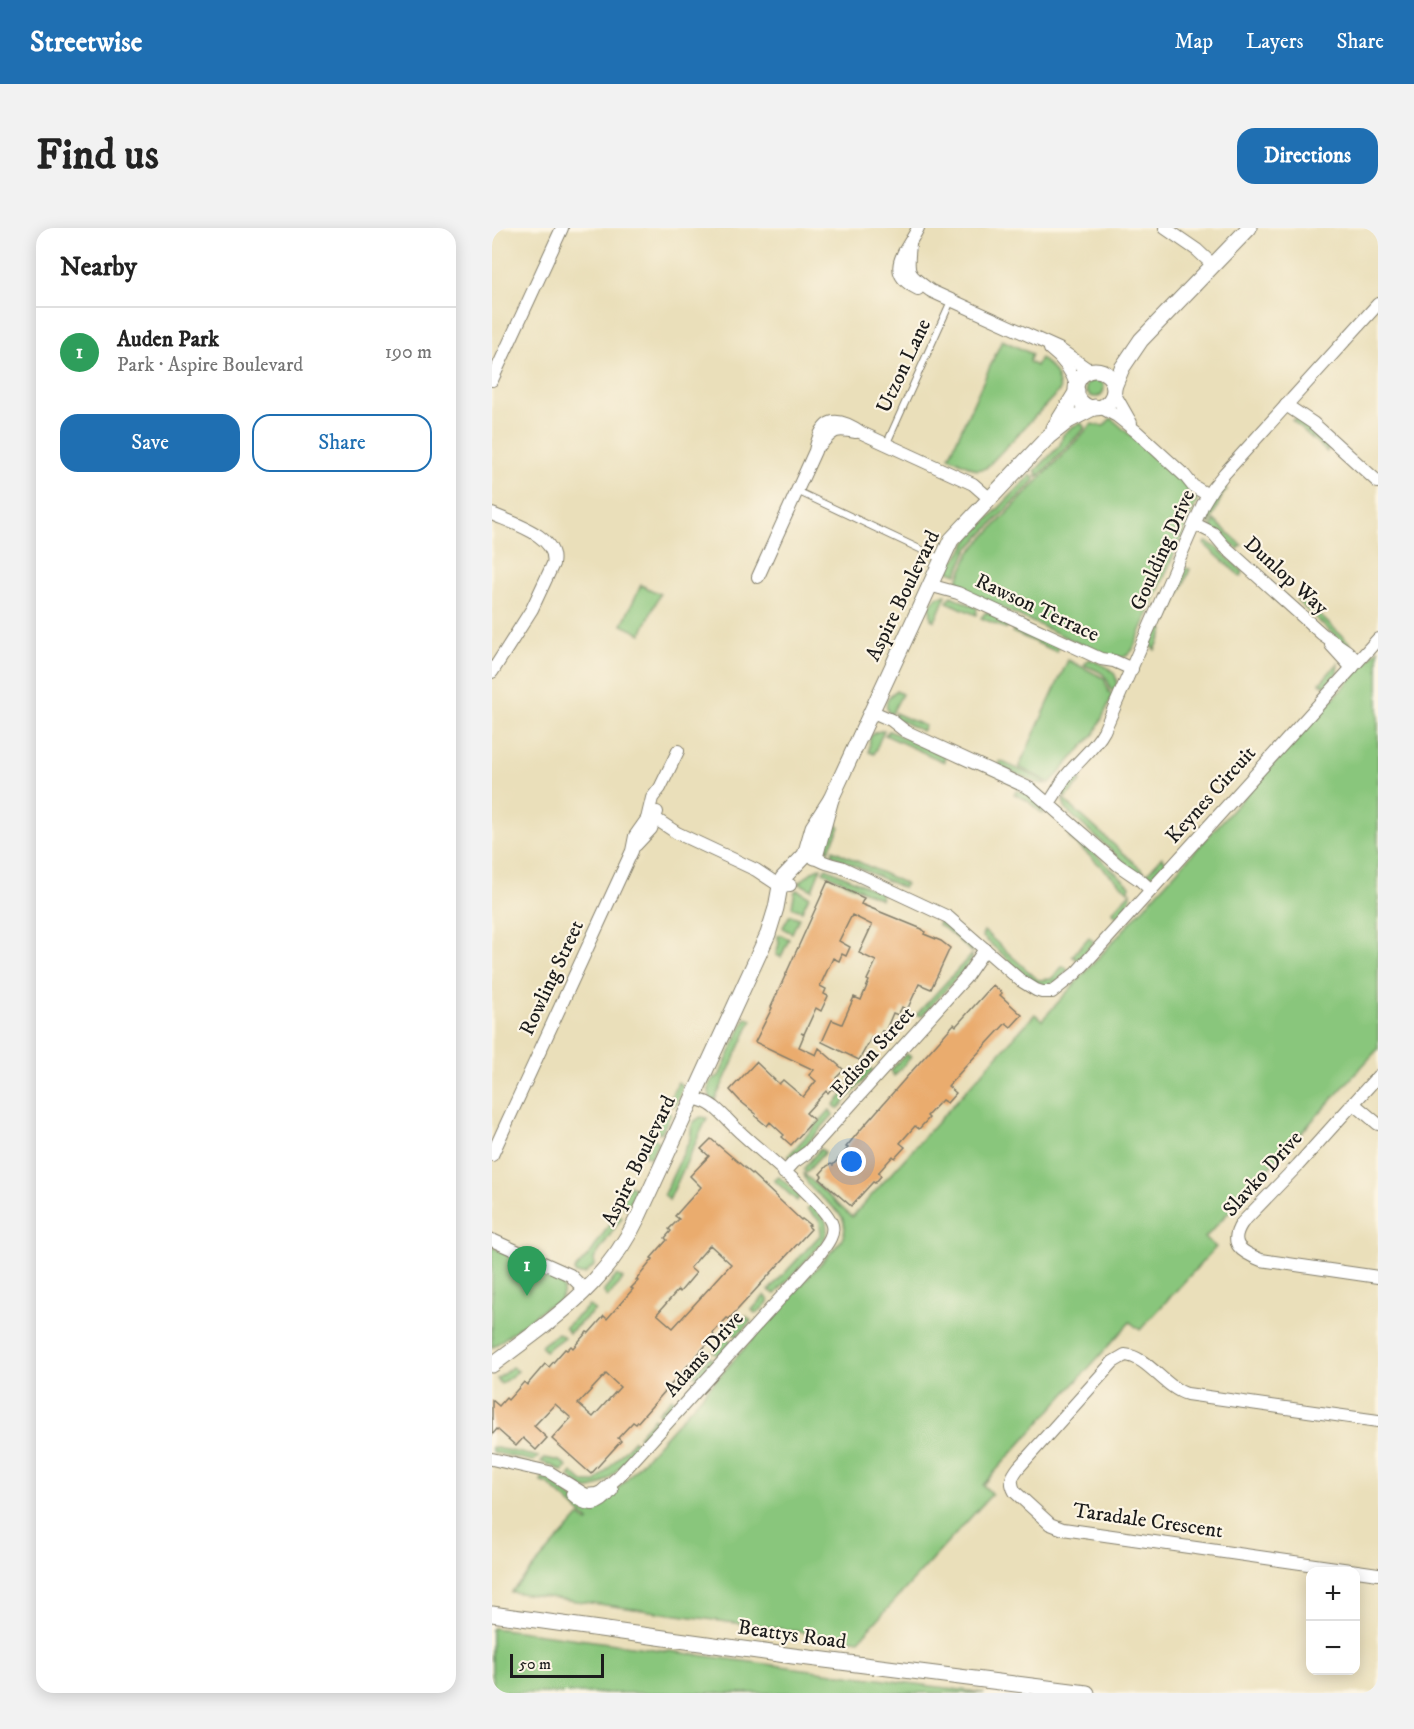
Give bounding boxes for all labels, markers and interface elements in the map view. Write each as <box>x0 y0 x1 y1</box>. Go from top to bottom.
text: Streetwise <box>30 25 142 60</box>
text: Map <box>1174 29 1213 55</box>
text: Layers <box>1246 29 1304 55</box>
text: Share <box>1337 29 1384 55</box>
button: Directions <box>1237 128 1378 184</box>
text: Find us <box>36 130 159 182</box>
text: Nearby <box>60 251 137 284</box>
street label: Utzon Lane <box>871 314 937 417</box>
text: Auden Park <box>117 326 219 353</box>
text: 1 <box>76 340 83 365</box>
text: 190 m <box>385 340 432 365</box>
text: Park · Aspire Boulevard <box>117 353 303 378</box>
button: Save <box>60 414 240 472</box>
button: Share <box>252 414 432 472</box>
street label: Goulding Drive <box>1125 485 1201 615</box>
street label: Aspire Boulevard <box>860 526 946 666</box>
street label: Dunlop Way <box>1238 531 1334 621</box>
street label: Rawson Terrace <box>971 568 1103 648</box>
street label: Keynes Circuit <box>1160 741 1262 849</box>
street label: Rowling Street <box>514 916 590 1040</box>
street label: Edison Street <box>825 1001 921 1103</box>
street label: Aspire Boulevard <box>596 1091 682 1231</box>
street label: Slavko Drive <box>1218 1125 1309 1222</box>
your location <box>837 1147 866 1176</box>
pin: 1 <box>507 1246 546 1296</box>
street label: Adams Drive <box>659 1305 750 1402</box>
street label: Taradale Crescent <box>1071 1498 1225 1544</box>
map controls <box>1306 1567 1360 1675</box>
button: + <box>1306 1567 1360 1621</box>
street label: Beattys Road <box>736 1615 848 1656</box>
button: − <box>1306 1621 1360 1675</box>
scale bar <box>510 1651 604 1678</box>
text: 50 m <box>519 1654 551 1674</box>

